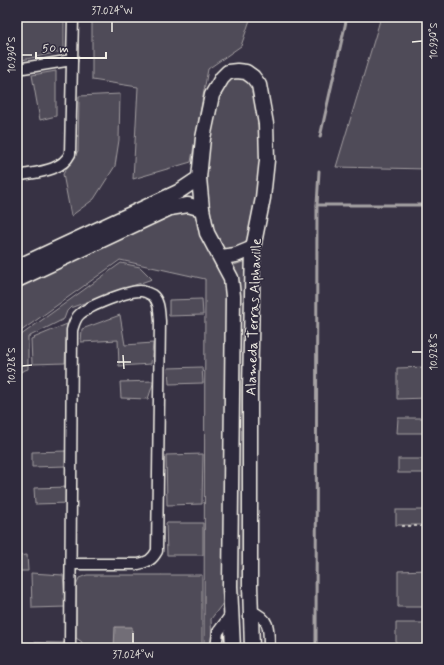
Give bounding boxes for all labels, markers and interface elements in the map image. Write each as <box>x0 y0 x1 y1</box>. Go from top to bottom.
text: 37.024°W <box>91 4 133 18</box>
text: 10.930°S <box>427 22 441 59</box>
scale bar <box>36 34 106 60</box>
text: 10.930°S <box>5 36 19 73</box>
text: 50 m <box>42 41 69 57</box>
street label: Alameda Terras Alphaville <box>242 238 266 396</box>
text: 10.928°S <box>427 333 441 371</box>
text: 10.928°S <box>5 347 19 385</box>
text: 37.024°W <box>112 648 154 662</box>

